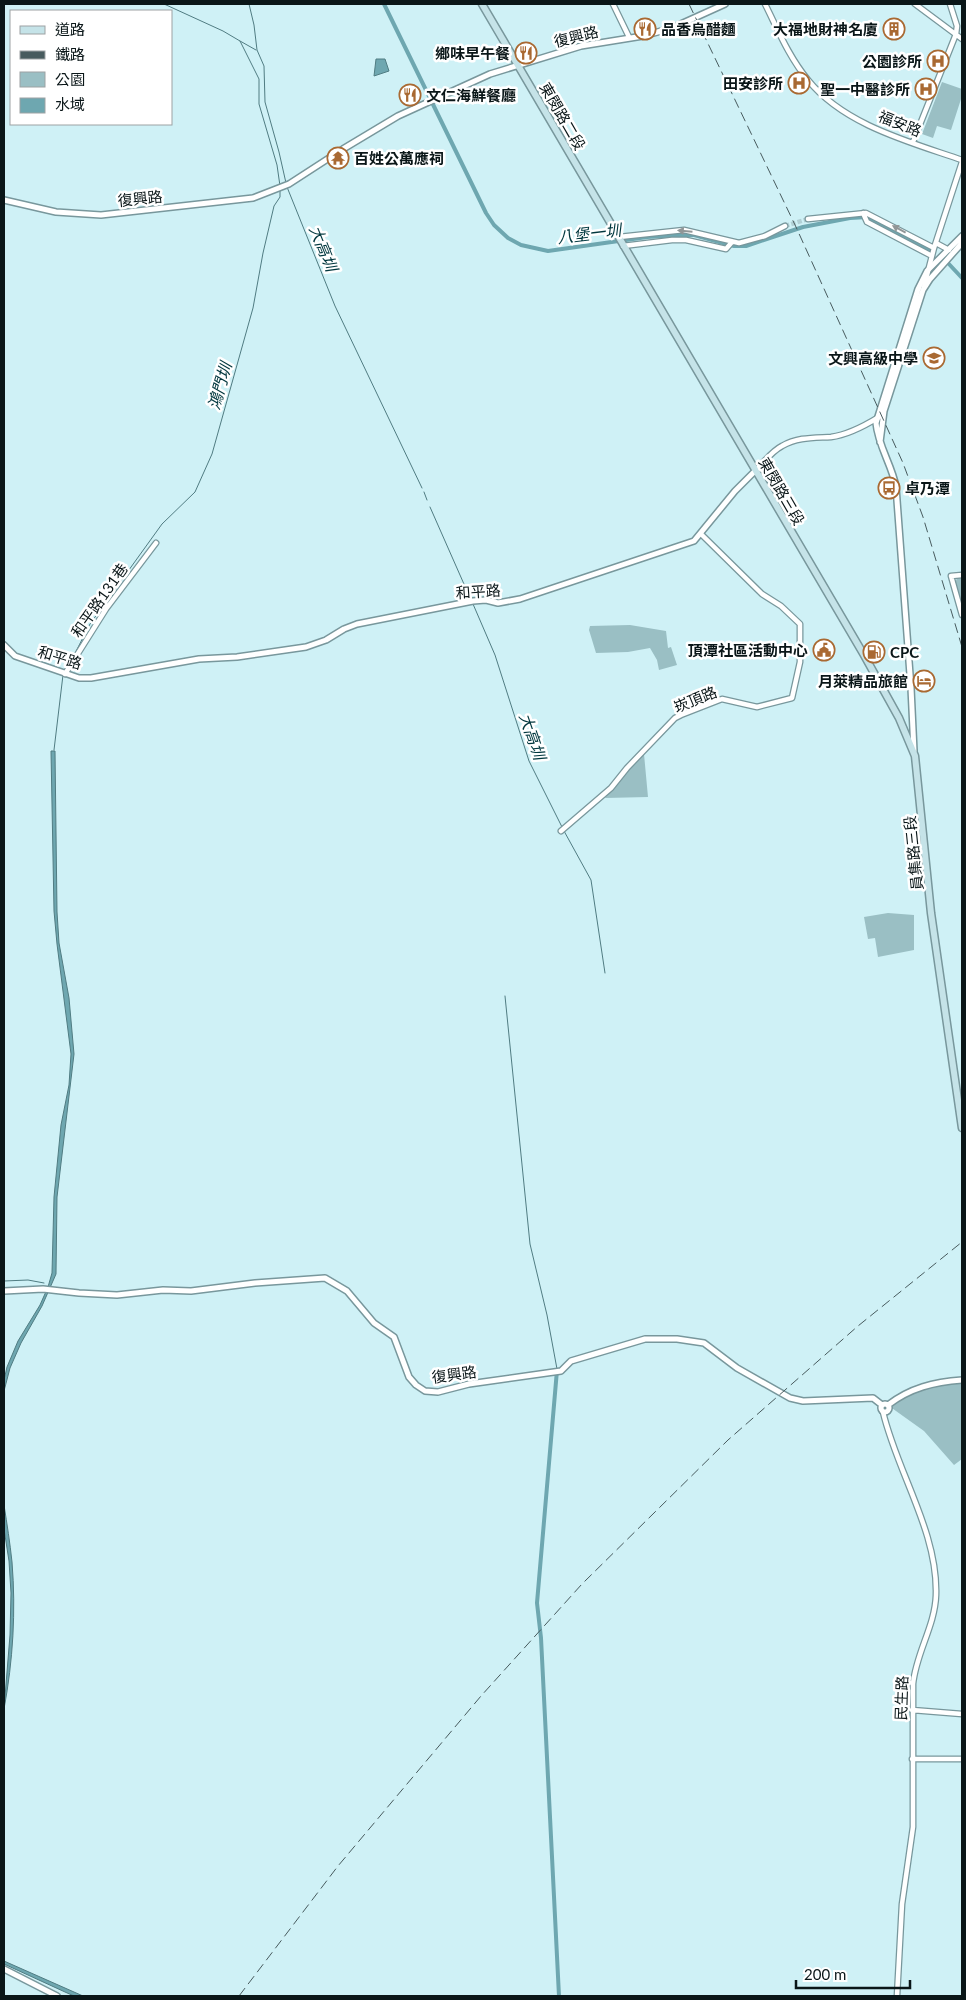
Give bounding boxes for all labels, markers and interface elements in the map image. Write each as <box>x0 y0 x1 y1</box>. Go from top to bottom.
legend <box>10 10 172 125</box>
restaurant icon: 品香烏醋麵 <box>633 17 657 41</box>
building icon: 大福地財神名廈 <box>882 17 906 41</box>
text: 道路 <box>55 20 85 38</box>
place label: 品香烏醋麵 <box>661 20 736 38</box>
place label: 大福地財神名廈 <box>773 20 878 38</box>
street label: 復興路 <box>552 22 600 50</box>
restaurant icon: 鄉味早午餐 <box>514 41 538 65</box>
place label: 鄉味早午餐 <box>435 44 510 62</box>
text: 鐵路 <box>55 45 85 63</box>
hospital icon: 公園診所 <box>926 49 950 73</box>
place label: 公園診所 <box>862 52 922 70</box>
text: 公園 <box>55 70 85 88</box>
hospital icon: 田安診所 <box>787 71 811 95</box>
place label: 田安診所 <box>723 74 783 92</box>
hospital icon: 聖一中醫診所 <box>914 77 938 101</box>
street label: 東閔路二段 <box>536 79 590 153</box>
place label: 聖一中醫診所 <box>820 80 910 98</box>
restaurant icon: 文仁海鮮餐廳 <box>398 83 422 107</box>
place label: 文仁海鮮餐廳 <box>426 86 516 104</box>
text: 水域 <box>55 95 85 113</box>
street label: 福安路 <box>876 106 924 140</box>
temple icon: 百姓公萬應祠 <box>326 146 350 170</box>
place label: 百姓公萬應祠 <box>354 149 444 167</box>
street label: 復興路 <box>117 187 163 209</box>
water label: 八堡一圳 <box>556 219 624 246</box>
water label: 大高圳 <box>306 222 343 276</box>
one-way arrow <box>892 225 906 233</box>
one-way arrow <box>677 227 693 235</box>
school or university icon: 文興高級中學 <box>922 346 946 370</box>
place label: 文興高級中學 <box>828 349 918 367</box>
water label: 鴻門圳 <box>203 358 235 412</box>
street label: 東閔路三段 <box>755 454 809 528</box>
bus stop icon: 卓乃潭 <box>877 476 901 500</box>
place label: 卓乃潭 <box>905 479 950 497</box>
street label: 和平路131巷 <box>67 560 131 640</box>
street label: 和平路 <box>455 580 501 602</box>
public building icon: 頂潭社區活動中心 <box>812 638 836 662</box>
fuel station icon: CPC <box>862 640 886 664</box>
place label: 頂潭社區活動中心 <box>688 641 808 659</box>
street label: 和平路 <box>36 642 84 672</box>
place label: CPC <box>890 643 919 661</box>
hotel icon: 月萊精品旅館 <box>912 669 936 693</box>
place label: 月萊精品旅館 <box>818 672 908 690</box>
street label: 崁頂路 <box>671 682 719 716</box>
water label: 大高圳 <box>516 710 550 764</box>
street label: 員集路三段 <box>900 815 926 891</box>
street label: 復興路 <box>430 1362 478 1386</box>
street label: 民生路 <box>891 1675 911 1721</box>
scale bar <box>796 1958 910 1990</box>
text: 200 m <box>804 1965 846 1983</box>

